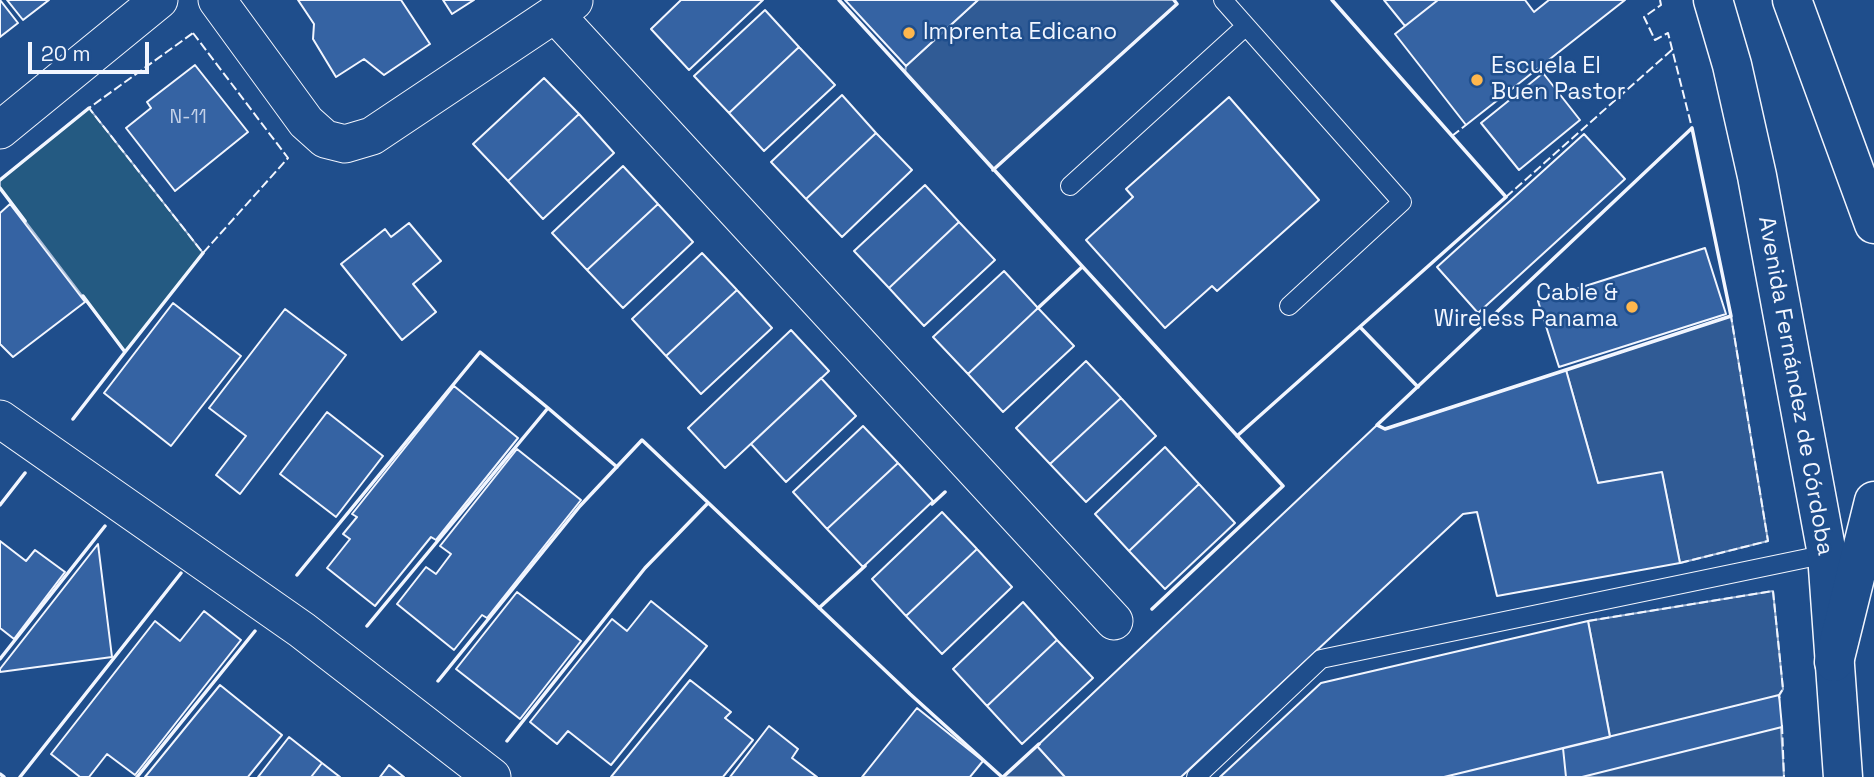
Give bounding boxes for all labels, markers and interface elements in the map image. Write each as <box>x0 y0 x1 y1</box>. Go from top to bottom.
place label: Imprenta Edicano <box>923 19 1117 47</box>
marker: Imprenta Edicano <box>901 25 917 41</box>
scale bar <box>32 28 152 72</box>
text: 20 m <box>41 40 91 67</box>
place label: Escuela El Buen Pastor <box>1491 53 1626 107</box>
marker: Escuela El Buen Pastor <box>1469 72 1485 88</box>
house number: N-11 <box>169 107 207 129</box>
street label: Avenida Fernández de Córdoba <box>1752 214 1838 558</box>
place label: Cable & Wireless Panama <box>1434 280 1618 334</box>
marker: Cable & Wireless Panama <box>1624 299 1640 315</box>

